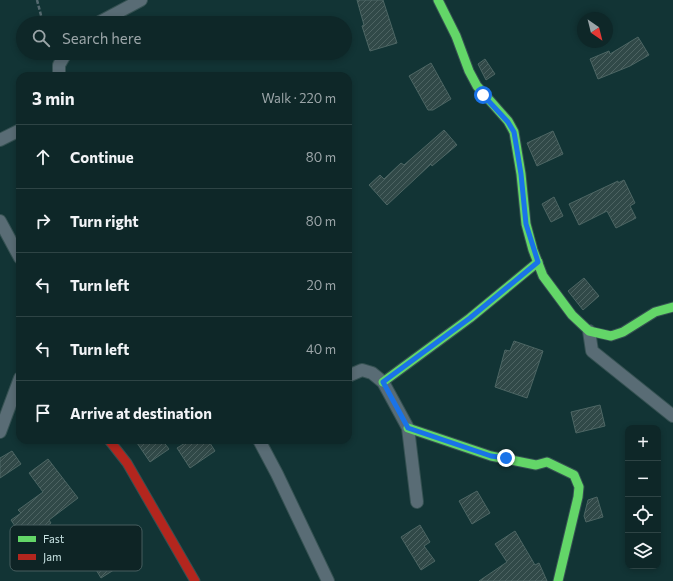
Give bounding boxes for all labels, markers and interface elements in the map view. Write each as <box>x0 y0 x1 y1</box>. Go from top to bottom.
north arrow <box>577 12 613 48</box>
search box <box>16 16 352 60</box>
icon: search <box>30 27 52 49</box>
text: Search here <box>62 29 141 47</box>
route start <box>474 86 492 104</box>
text: 3 min <box>32 88 75 109</box>
text: Walk · 220 m <box>262 90 336 106</box>
icon: ahead <box>32 146 54 168</box>
text: Continue <box>70 148 134 166</box>
text: 80 m <box>306 149 336 165</box>
icon: right <box>32 210 54 232</box>
text: Turn right <box>70 212 139 230</box>
text: 80 m <box>306 213 336 229</box>
icon: left <box>32 274 54 296</box>
text: Turn left <box>70 276 129 294</box>
text: 20 m <box>307 277 336 293</box>
icon: left <box>32 338 54 360</box>
text: Turn left <box>70 340 129 358</box>
text: 40 m <box>306 341 336 357</box>
icon: arrive <box>32 402 54 424</box>
text: Arrive at destination <box>70 404 212 422</box>
map controls <box>625 425 661 569</box>
button: + <box>625 425 661 461</box>
route end <box>497 449 515 467</box>
button: − <box>625 461 661 497</box>
button: locate <box>625 497 661 533</box>
legend <box>10 525 142 571</box>
text: Fast <box>43 532 65 545</box>
button: layers <box>625 533 661 569</box>
text: Jam <box>43 550 62 564</box>

